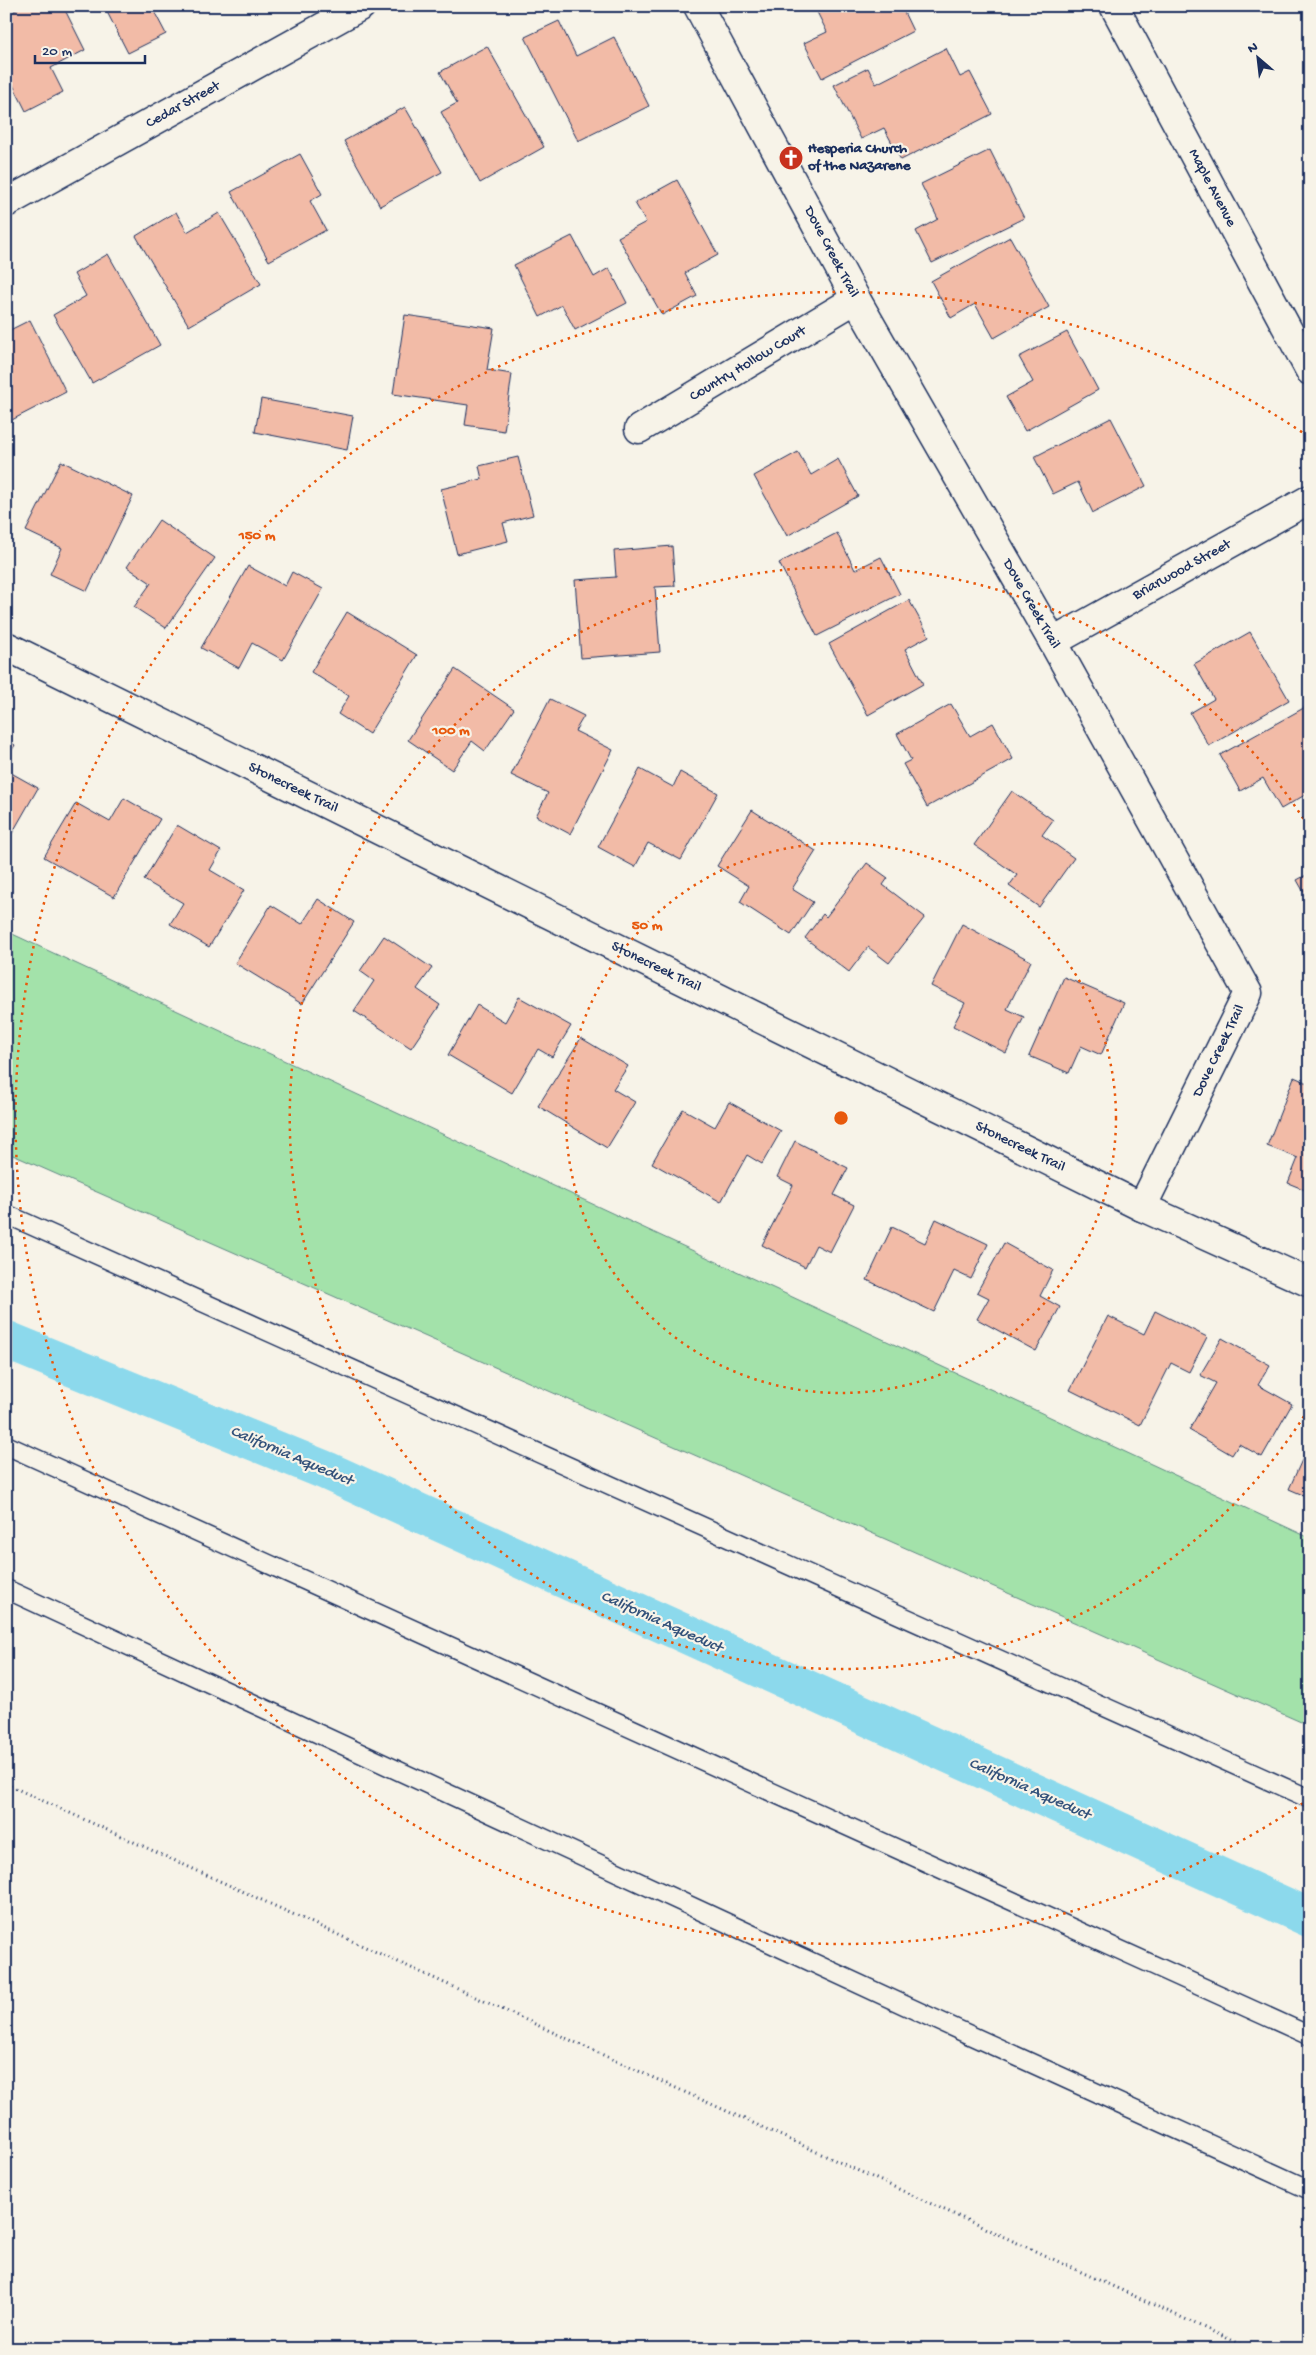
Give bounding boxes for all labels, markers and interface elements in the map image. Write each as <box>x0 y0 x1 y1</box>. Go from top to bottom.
scale bar <box>35 32 145 64</box>
north arrow <box>1234 32 1284 82</box>
text: N <box>1245 39 1261 58</box>
text: 20 m <box>42 43 72 61</box>
street label: Cedar Street <box>143 76 225 133</box>
place label: Hesperia Church of the Nazarene <box>807 140 912 175</box>
church icon: Hesperia Church of the Nazarene <box>778 145 804 171</box>
street label: Maple Avenue <box>1184 146 1240 230</box>
street label: Dove Creek Trail <box>799 202 863 301</box>
street label: Country Hollow Court <box>686 321 811 406</box>
text: 150 m <box>238 527 276 545</box>
street label: Briarwood Street <box>1129 535 1236 605</box>
street label: Dove Creek Trail <box>998 555 1064 652</box>
text: 100 m <box>431 722 470 740</box>
street label: Stonecreek Trail <box>245 758 341 818</box>
text: 50 m <box>632 917 663 935</box>
street label: Stonecreek Trail <box>608 937 704 997</box>
street label: Dove Creek Trail <box>1188 1002 1249 1101</box>
centre of rings <box>832 1109 850 1127</box>
street label: Stonecreek Trail <box>972 1117 1068 1177</box>
water label: California Aqueduct <box>227 1423 357 1492</box>
water label: California Aqueduct <box>597 1588 727 1659</box>
water label: California Aqueduct <box>965 1755 1095 1826</box>

